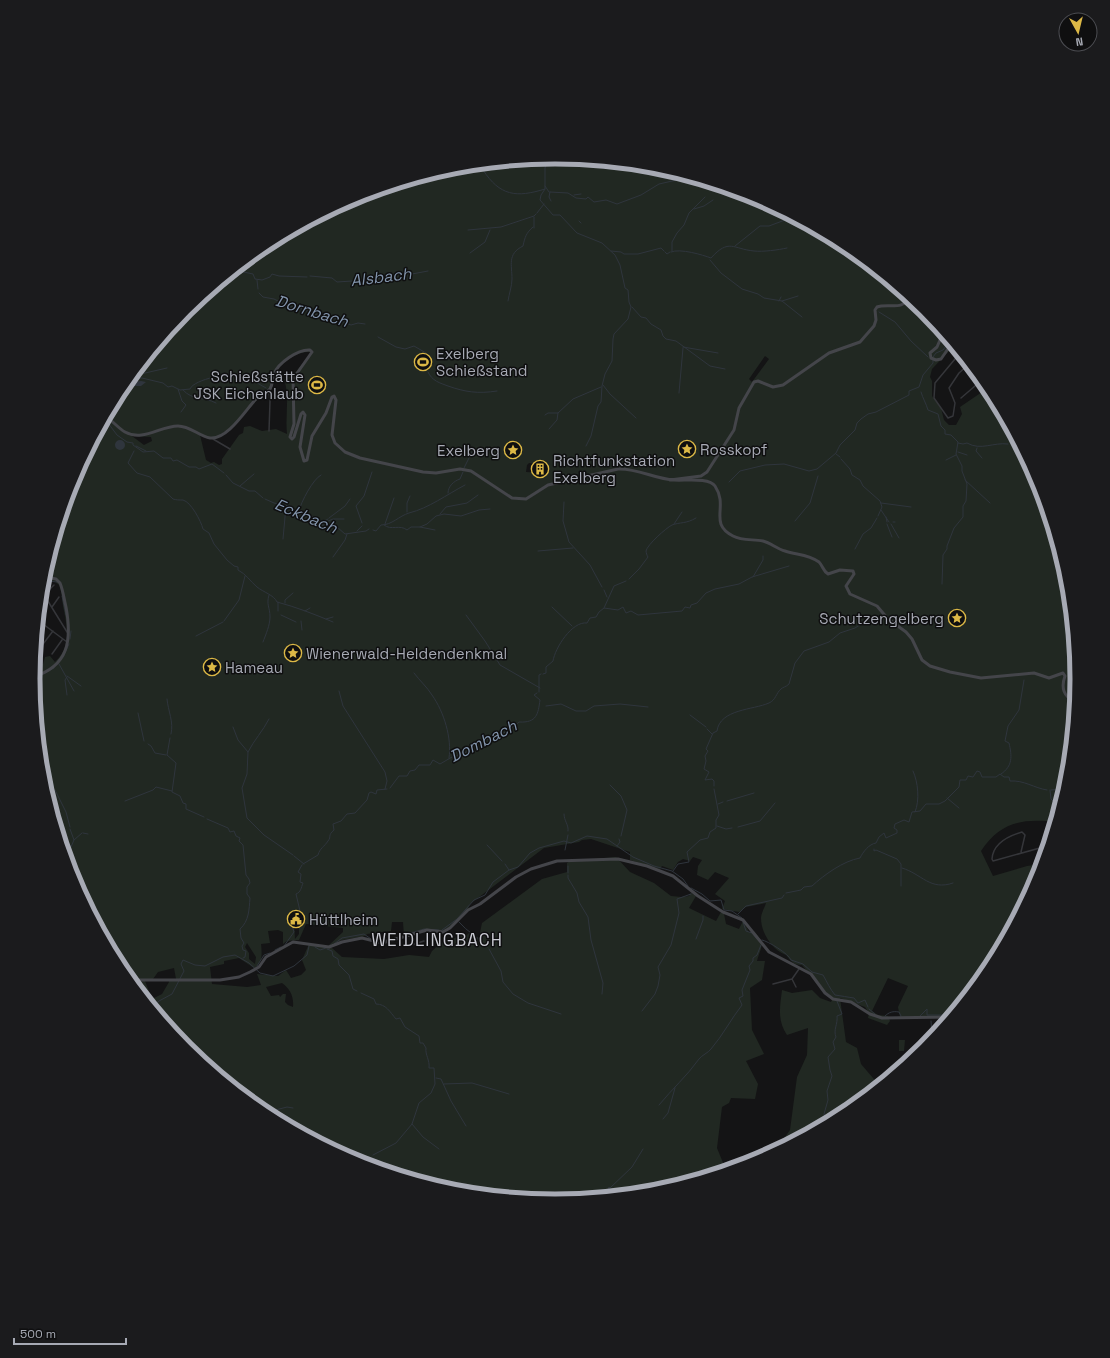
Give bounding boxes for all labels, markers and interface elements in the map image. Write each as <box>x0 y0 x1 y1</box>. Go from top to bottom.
north arrow <box>1058 12 1098 52</box>
text: N <box>1075 34 1084 49</box>
water label: Alsbach <box>349 263 414 291</box>
water label: Dornbach <box>273 290 352 332</box>
place label: Exelberg Schießstand <box>436 344 527 380</box>
sports icon: Exelberg Schießstand <box>413 352 433 372</box>
place label: Schießstätte JSK Eichenlaub <box>194 367 304 403</box>
sports icon: Schießstätte JSK Eichenlaub <box>307 375 327 395</box>
place icon: Rosskopf <box>677 439 697 459</box>
place icon: Exelberg <box>503 440 523 460</box>
place label: Rosskopf <box>700 440 768 459</box>
place label: Exelberg <box>437 441 500 460</box>
place label: Richtfunkstation Exelberg <box>553 451 675 487</box>
building icon: Richtfunkstation Exelberg <box>530 459 550 479</box>
water label: Eckbach <box>272 493 342 539</box>
place icon: Schutzengelberg <box>947 608 967 628</box>
place label: Schutzengelberg <box>819 609 944 628</box>
place icon: Wienerwald-Heldendenkmal <box>283 643 303 663</box>
place label: Wienerwald-Heldendenkmal <box>306 644 507 663</box>
place icon: Hameau <box>202 657 222 677</box>
place label: Hameau <box>225 658 283 677</box>
water label: Dombach <box>446 715 521 767</box>
public building icon: Hüttlheim <box>286 909 306 929</box>
place label: Hüttlheim <box>309 910 378 929</box>
district label: WEIDLINGBACH <box>371 929 503 951</box>
scale bar <box>14 1320 126 1346</box>
text: 500 m <box>20 1326 56 1342</box>

